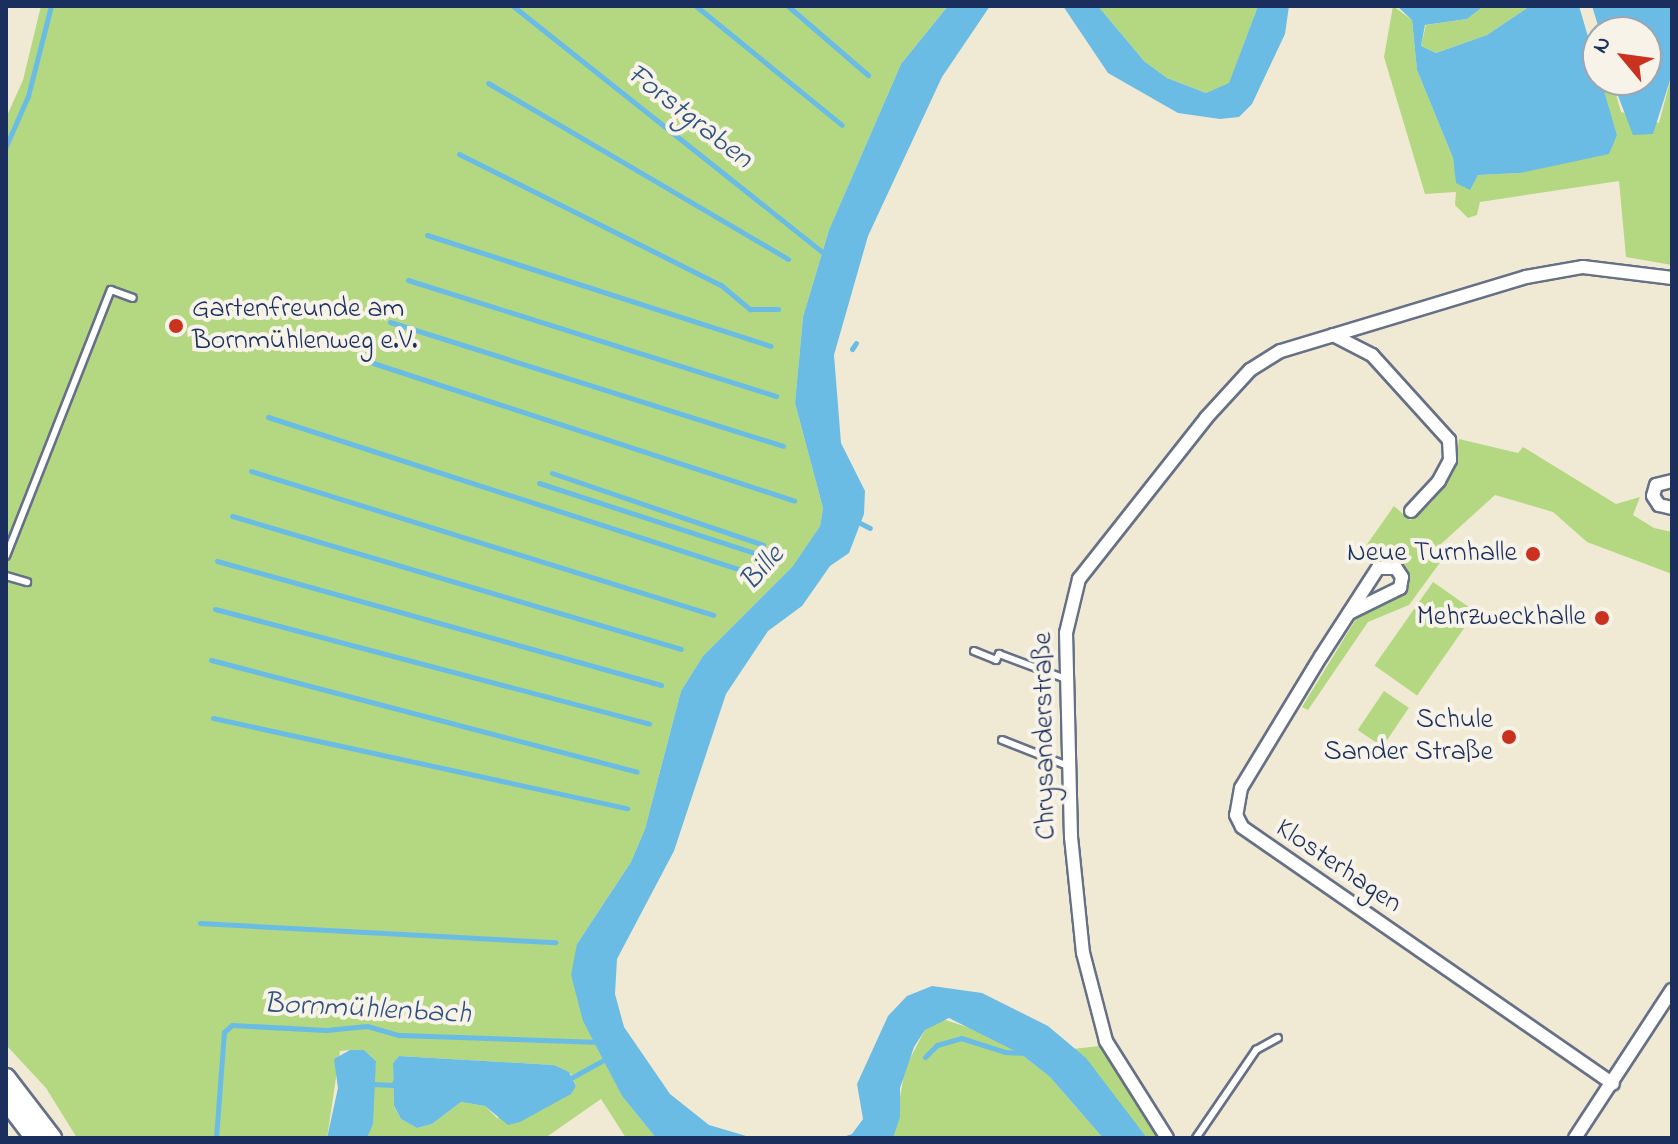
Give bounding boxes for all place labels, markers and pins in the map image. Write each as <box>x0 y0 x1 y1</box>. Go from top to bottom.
place label: Gartenfreunde am Bornmühlenweg e.V. <box>192 293 418 359</box>
marker: Gartenfreunde am Bornmühlenweg e.V. <box>167 317 185 335</box>
place label: Neue Turnhalle <box>1347 537 1517 571</box>
marker: Neue Turnhalle <box>1524 545 1542 563</box>
place label: Mehrzweckhalle <box>1417 601 1586 635</box>
marker: Mehrzweckhalle <box>1593 609 1611 627</box>
place label: Schule Sander Straße <box>1324 704 1493 770</box>
marker: Schule Sander Straße <box>1500 728 1518 746</box>

